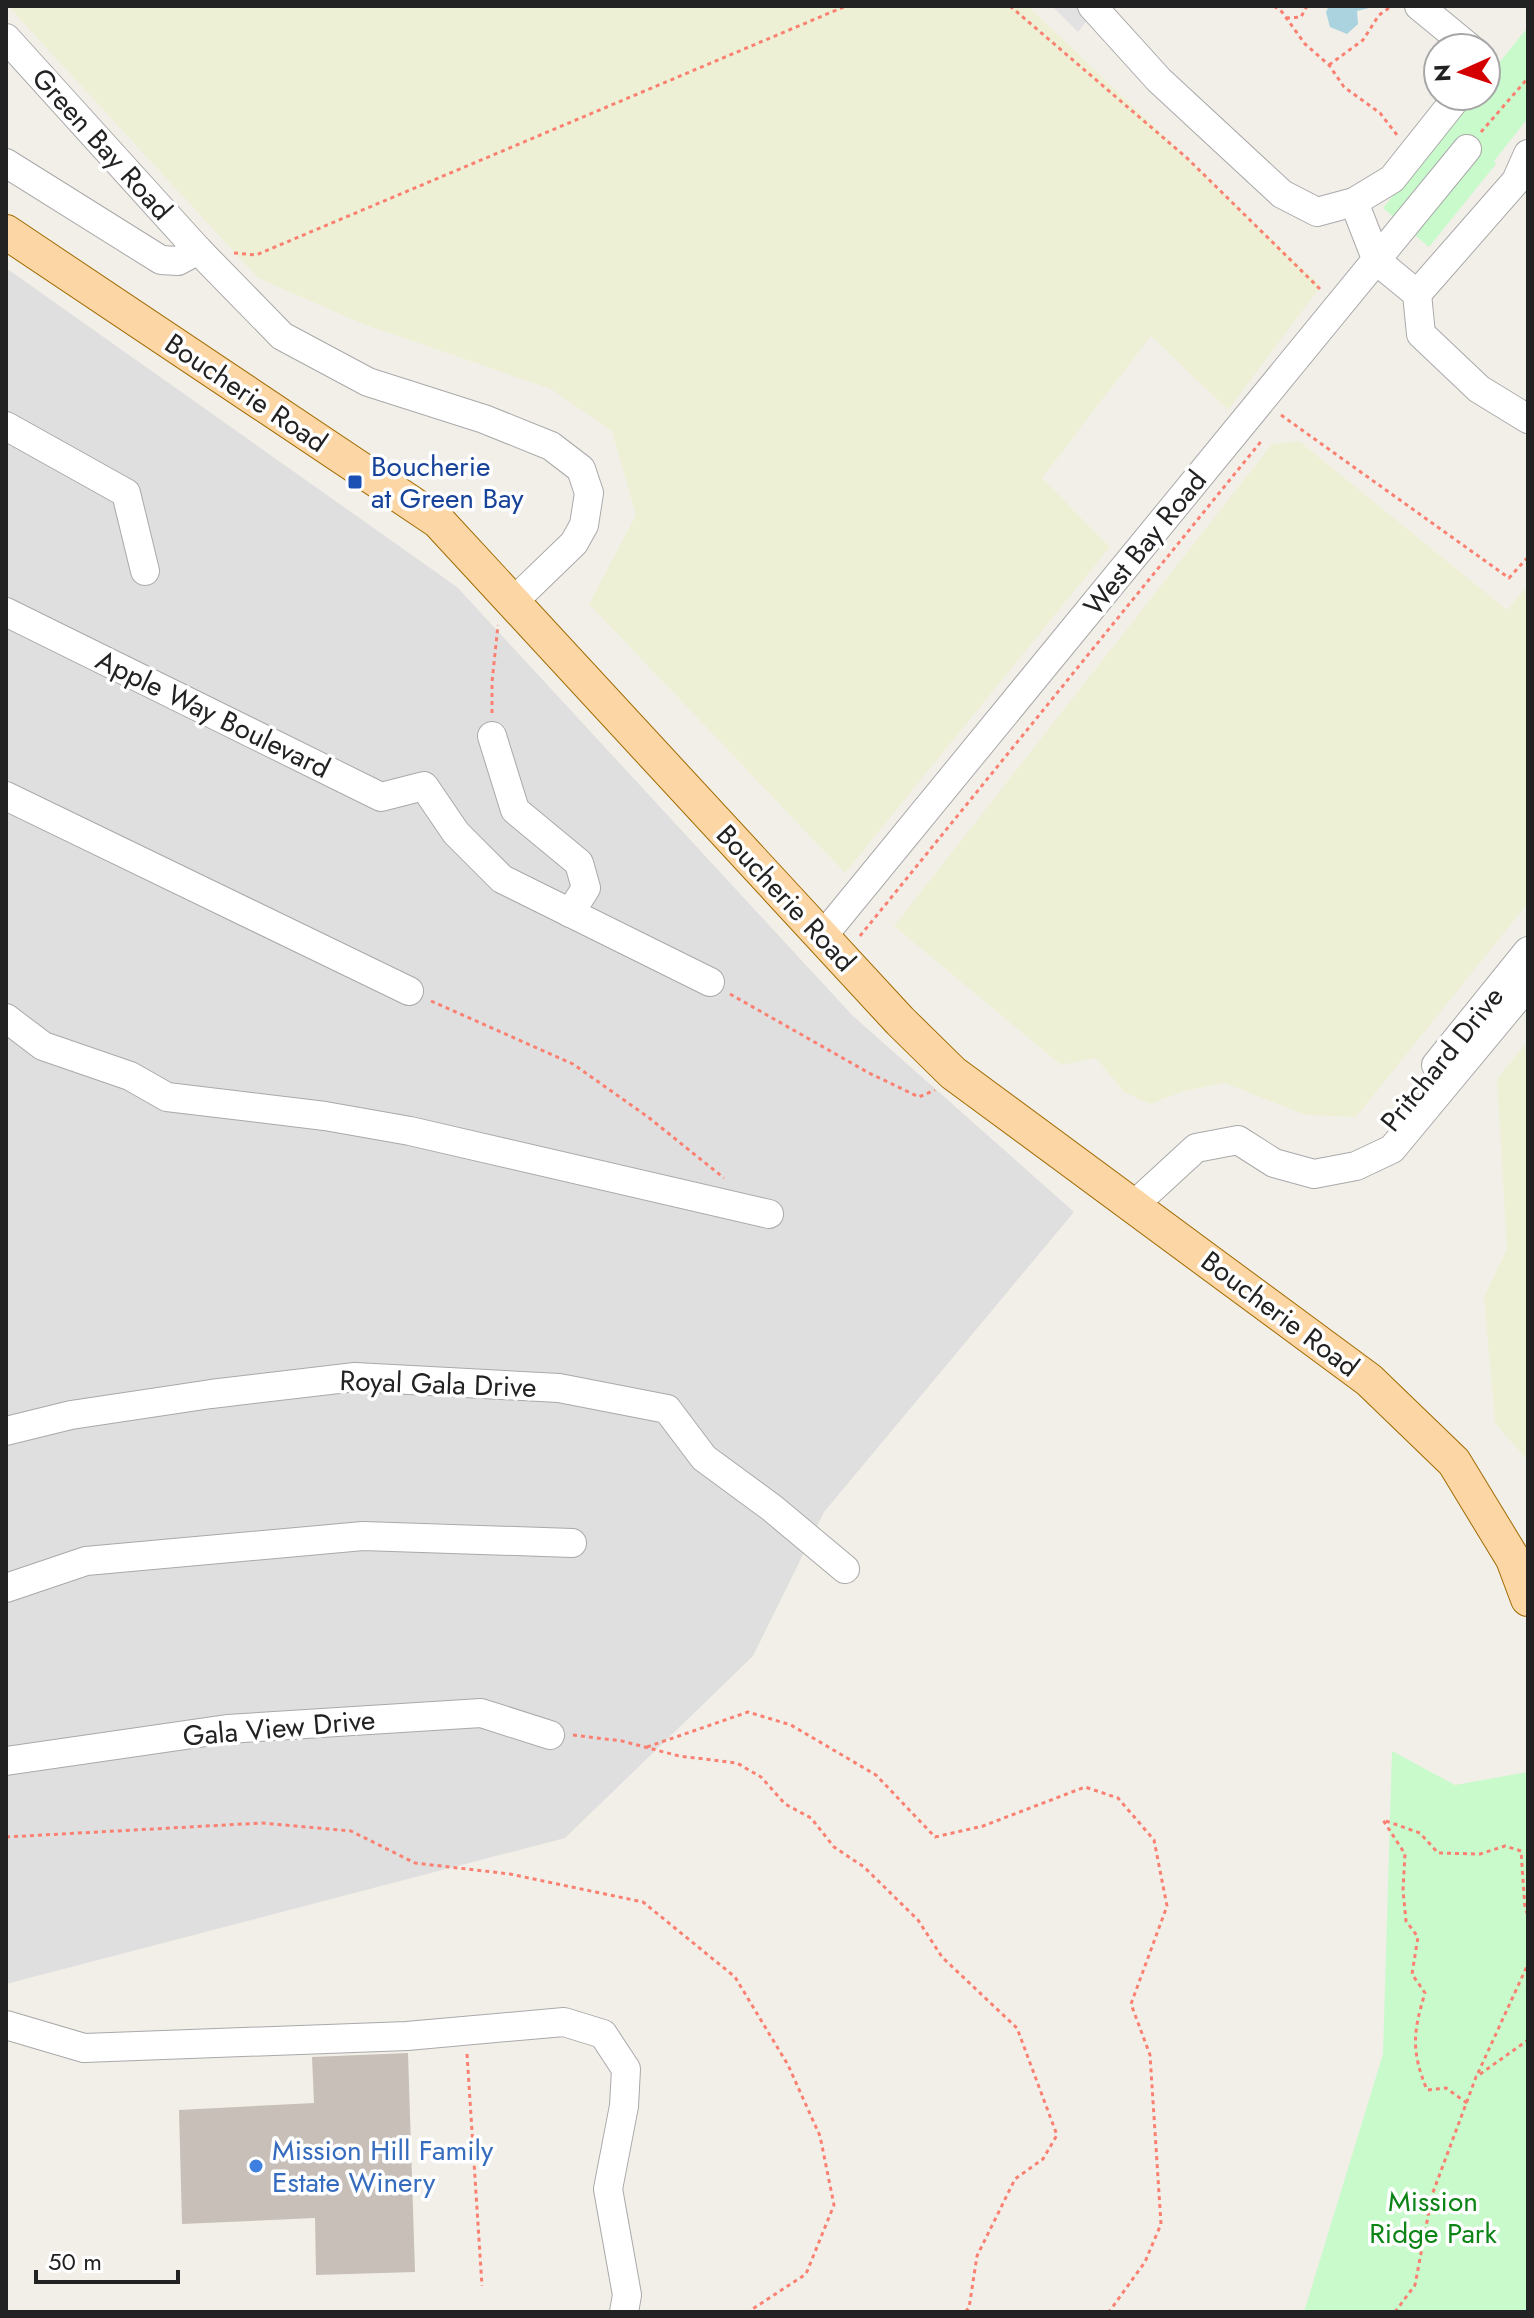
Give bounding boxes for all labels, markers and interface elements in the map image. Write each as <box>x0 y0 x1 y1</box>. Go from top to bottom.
north arrow <box>1422 32 1502 112</box>
street label: Green Bay Road <box>22 59 182 229</box>
text: N <box>1426 63 1458 83</box>
street label: Boucherie Road <box>157 323 335 463</box>
place label: Boucherie at Green Bay <box>371 446 524 519</box>
street label: West Bay Road <box>1074 462 1216 624</box>
marker: Boucherie at Green Bay <box>346 473 364 491</box>
street label: Apple Way Boulevard <box>89 639 337 789</box>
street label: Boucherie Road <box>707 815 865 981</box>
street label: Pritchard Drive <box>1371 978 1513 1140</box>
street label: Boucherie Road <box>1193 1241 1367 1387</box>
street label: Royal Gala Drive <box>339 1360 537 1408</box>
street label: Gala View Drive <box>181 1699 377 1757</box>
place label: Mission Hill Family Estate Winery <box>272 2130 494 2203</box>
marker: Mission Hill Family Estate Winery <box>247 2157 265 2175</box>
park label: Mission Ridge Park <box>1369 2181 1497 2254</box>
scale bar <box>36 2234 178 2284</box>
text: 50 m <box>48 2244 102 2279</box>

